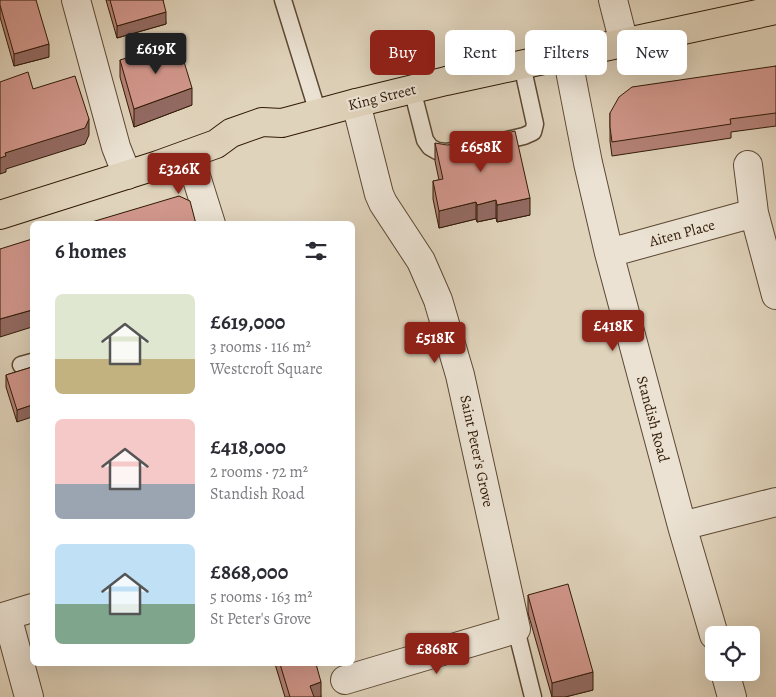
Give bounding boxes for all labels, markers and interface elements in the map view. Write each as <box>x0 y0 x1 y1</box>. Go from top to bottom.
chip: Buy <box>370 30 435 75</box>
chip: Rent <box>445 30 515 75</box>
chip: Filters <box>525 30 607 75</box>
chip: New <box>617 30 687 75</box>
pin: £619K <box>121 32 191 75</box>
text: £619K <box>136 38 176 60</box>
street label: King Street <box>346 79 418 115</box>
pin: £658K <box>446 130 516 173</box>
text: £658K <box>461 136 501 158</box>
pin: £326K <box>144 152 214 195</box>
text: £326K <box>159 158 199 180</box>
street label: Aiten Place <box>646 215 717 252</box>
text: 6 homes <box>55 237 127 265</box>
icon: filters <box>302 237 330 265</box>
text: £619,000 <box>210 308 285 336</box>
pin: £418K <box>578 310 648 352</box>
icon: home <box>95 314 155 374</box>
text: £418K <box>593 315 633 337</box>
pin: £518K <box>400 322 470 364</box>
text: £518K <box>415 327 455 349</box>
text: 3 rooms · 116 m² <box>210 336 311 358</box>
text: Westcroft Square <box>210 358 323 380</box>
street label: Standish Road <box>632 374 674 465</box>
street label: Saint Peter's Grove <box>455 393 499 509</box>
text: £418,000 <box>210 433 286 461</box>
icon: home <box>95 439 155 499</box>
text: 2 rooms · 72 m² <box>210 461 308 483</box>
text: Standish Road <box>210 483 305 505</box>
text: £868,000 <box>210 558 288 586</box>
icon: home <box>95 564 155 624</box>
text: 5 rooms · 163 m² <box>210 586 312 608</box>
text: St Peter's Grove <box>210 608 311 630</box>
map controls <box>705 626 760 681</box>
button: locate <box>705 626 760 681</box>
pin: £868K <box>402 632 472 675</box>
text: £868K <box>416 638 458 660</box>

